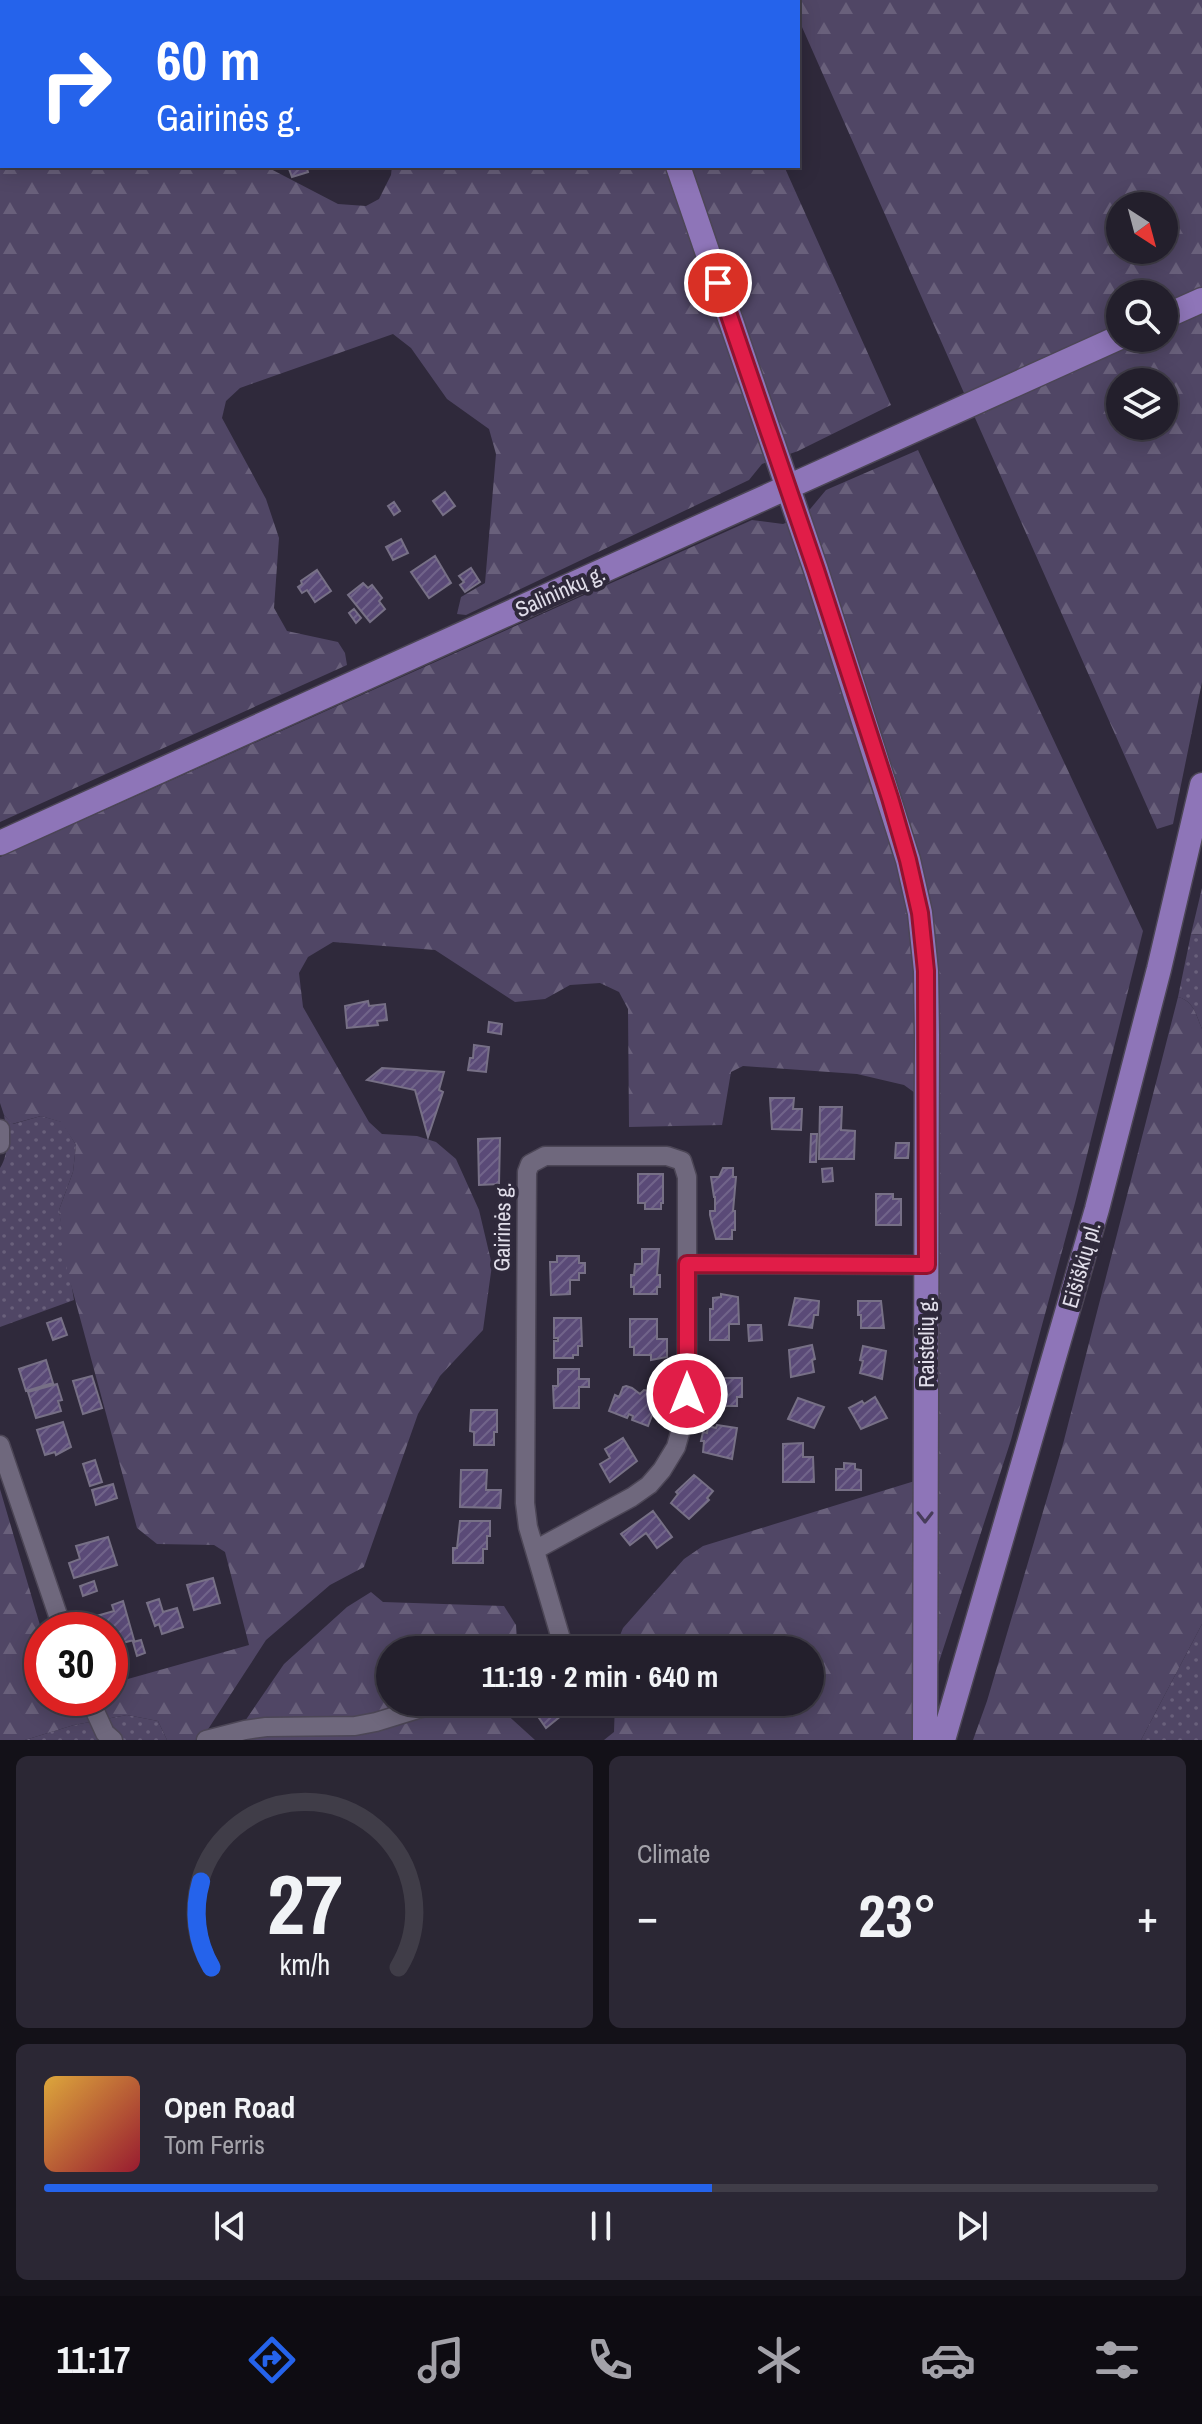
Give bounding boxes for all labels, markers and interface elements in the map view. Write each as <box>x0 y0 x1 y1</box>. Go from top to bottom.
text: 60 m <box>156 22 261 97</box>
icon: right <box>24 32 128 136</box>
text: Gairinės g. <box>156 94 302 142</box>
north arrow <box>1106 192 1178 264</box>
map controls <box>1106 192 1178 440</box>
pin <box>684 249 752 317</box>
icon: arrive <box>696 261 740 305</box>
button: search <box>1106 280 1178 352</box>
button: layers <box>1106 368 1178 440</box>
street label: Salininkų g. <box>510 558 610 624</box>
street label: Gairinės g. <box>486 1182 518 1272</box>
street label: Eišiškių pl. <box>1054 1218 1108 1312</box>
street label: Raistelių g. <box>911 1296 941 1388</box>
position arrow <box>645 1352 729 1436</box>
one-way arrow <box>916 1511 934 1524</box>
speed limit sign: 30 <box>24 1612 128 1716</box>
text: 11:19 · 2 min · 640 m <box>482 1656 718 1696</box>
text: Climate <box>637 1836 710 1871</box>
text: 27 <box>267 1848 342 1960</box>
text: 23° <box>858 1875 937 1956</box>
text: − <box>637 1886 658 1946</box>
text: + <box>1137 1886 1158 1946</box>
text: km/h <box>279 1945 330 1984</box>
text: Open Road <box>164 2087 295 2127</box>
text: Tom Ferris <box>164 2127 265 2162</box>
icon: previous <box>208 2204 252 2248</box>
icon: pause <box>579 2204 623 2248</box>
icon: next <box>950 2204 994 2248</box>
icon: directions <box>244 2332 300 2388</box>
icon: music <box>413 2332 469 2388</box>
icon: phone <box>582 2332 638 2388</box>
icon: climate <box>751 2332 807 2388</box>
icon: car <box>920 2332 976 2388</box>
icon: filters <box>1089 2332 1145 2388</box>
text: 11:17 <box>57 2336 130 2384</box>

